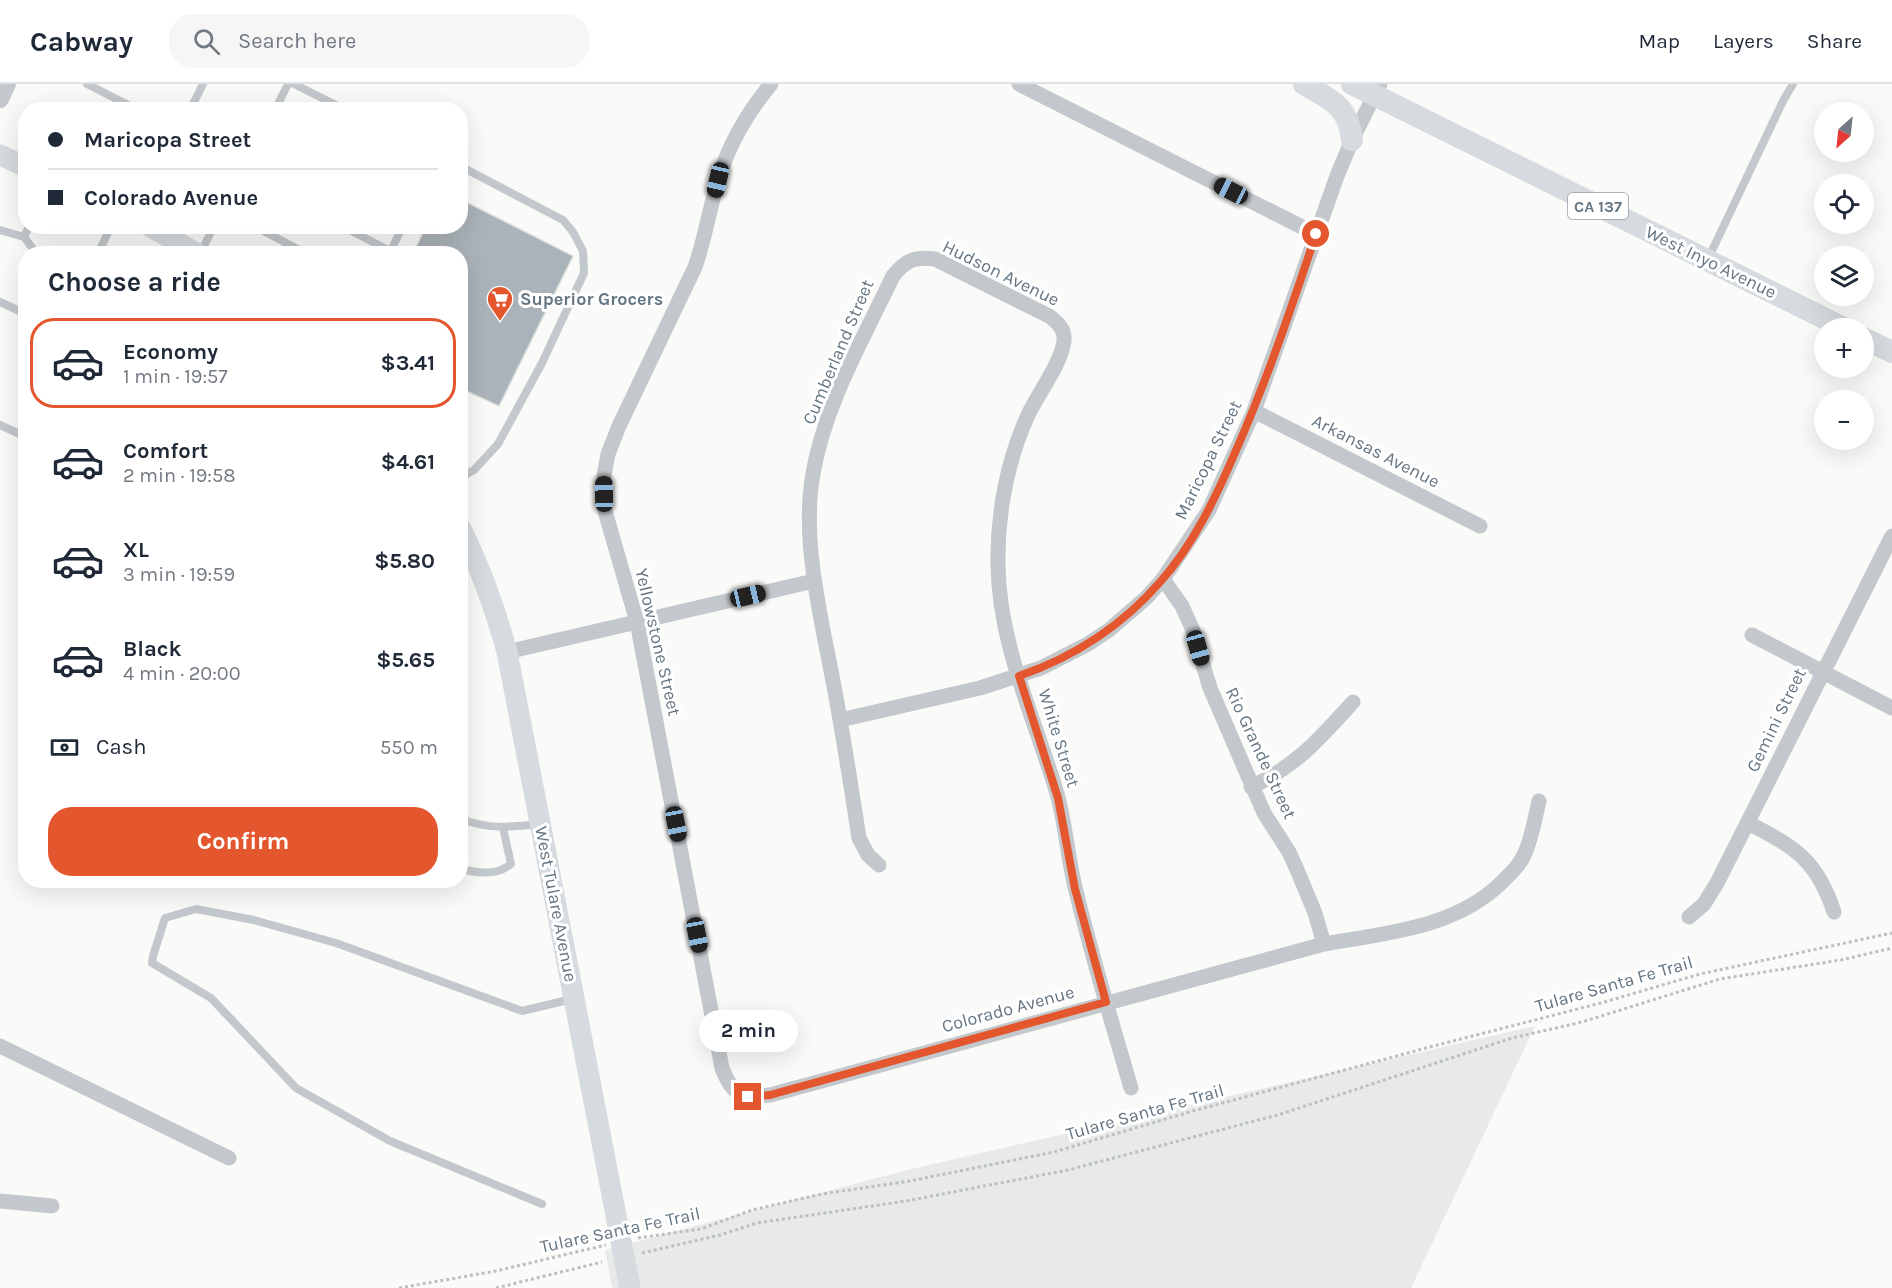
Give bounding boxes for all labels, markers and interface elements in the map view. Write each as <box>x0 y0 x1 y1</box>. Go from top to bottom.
search box <box>169 14 589 68</box>
text: Cabway <box>30 25 133 58</box>
icon: search <box>190 25 223 58</box>
text: Search here <box>238 28 356 54</box>
text: Map <box>1638 29 1680 53</box>
text: Layers <box>1713 29 1774 53</box>
text: Share <box>1807 29 1862 53</box>
north arrow <box>1814 102 1874 162</box>
map controls <box>1814 102 1874 450</box>
text: Maricopa Street <box>84 127 251 153</box>
car <box>705 160 731 200</box>
button: locate <box>1814 174 1874 234</box>
car <box>1211 175 1251 207</box>
text: Colorado Avenue <box>84 185 258 211</box>
road number: CA 137 <box>1568 193 1628 219</box>
route start <box>1302 220 1329 247</box>
street label: West Inyo Avenue <box>1642 221 1780 303</box>
street label: Hudson Avenue <box>939 235 1063 311</box>
button: layers <box>1814 246 1874 306</box>
text: Choose a ride <box>48 266 221 298</box>
street label: Cumberland Street <box>798 276 879 428</box>
supermarket icon: Superior Grocers <box>485 284 515 322</box>
place label: Superior Grocers <box>520 288 663 310</box>
button: + <box>1814 318 1874 378</box>
icon: car <box>51 336 105 390</box>
text: Economy <box>123 339 218 365</box>
text: $3.41 <box>380 350 435 376</box>
text: 1 min · 19:57 <box>123 365 228 388</box>
button: − <box>1814 390 1874 450</box>
street label: Maricopa Street <box>1170 396 1247 523</box>
street label: Arkansas Avenue <box>1309 409 1443 493</box>
icon: car <box>51 435 105 489</box>
text: Comfort <box>123 438 208 464</box>
text: $4.61 <box>381 449 435 475</box>
text: 2 min · 19:58 <box>123 464 236 487</box>
car <box>595 476 613 512</box>
icon: car <box>51 534 105 588</box>
text: XL <box>123 537 149 563</box>
text: $5.80 <box>374 548 435 574</box>
text: 3 min · 19:59 <box>123 563 235 586</box>
street label: Yellowstone Street <box>630 566 686 718</box>
car <box>728 583 768 609</box>
car <box>1184 628 1212 668</box>
icon: car <box>51 633 105 687</box>
text: Black <box>123 636 182 662</box>
text: $5.65 <box>376 647 435 673</box>
text: 4 min · 20:00 <box>123 662 241 685</box>
street label: Gemini Street <box>1741 664 1811 776</box>
street label: Rio Grande Street <box>1221 684 1301 823</box>
street label: White Street <box>1034 686 1084 790</box>
icon: cash <box>48 731 81 764</box>
text: Cash <box>96 734 146 760</box>
text: 550 m <box>380 736 438 759</box>
car <box>664 805 688 843</box>
button: Confirm <box>48 807 438 876</box>
street label: West Tulare Avenue <box>530 824 582 984</box>
car <box>685 916 709 954</box>
street label: Tulare Santa Fe Trail <box>1533 951 1695 1017</box>
street label: Colorado Avenue <box>939 981 1077 1037</box>
callout: 2 min <box>698 1010 798 1052</box>
text: 2 min <box>721 1019 776 1042</box>
street label: Tulare Santa Fe Trail <box>1064 1079 1226 1145</box>
route end <box>734 1083 761 1110</box>
street label: Tulare Santa Fe Trail <box>538 1202 702 1258</box>

